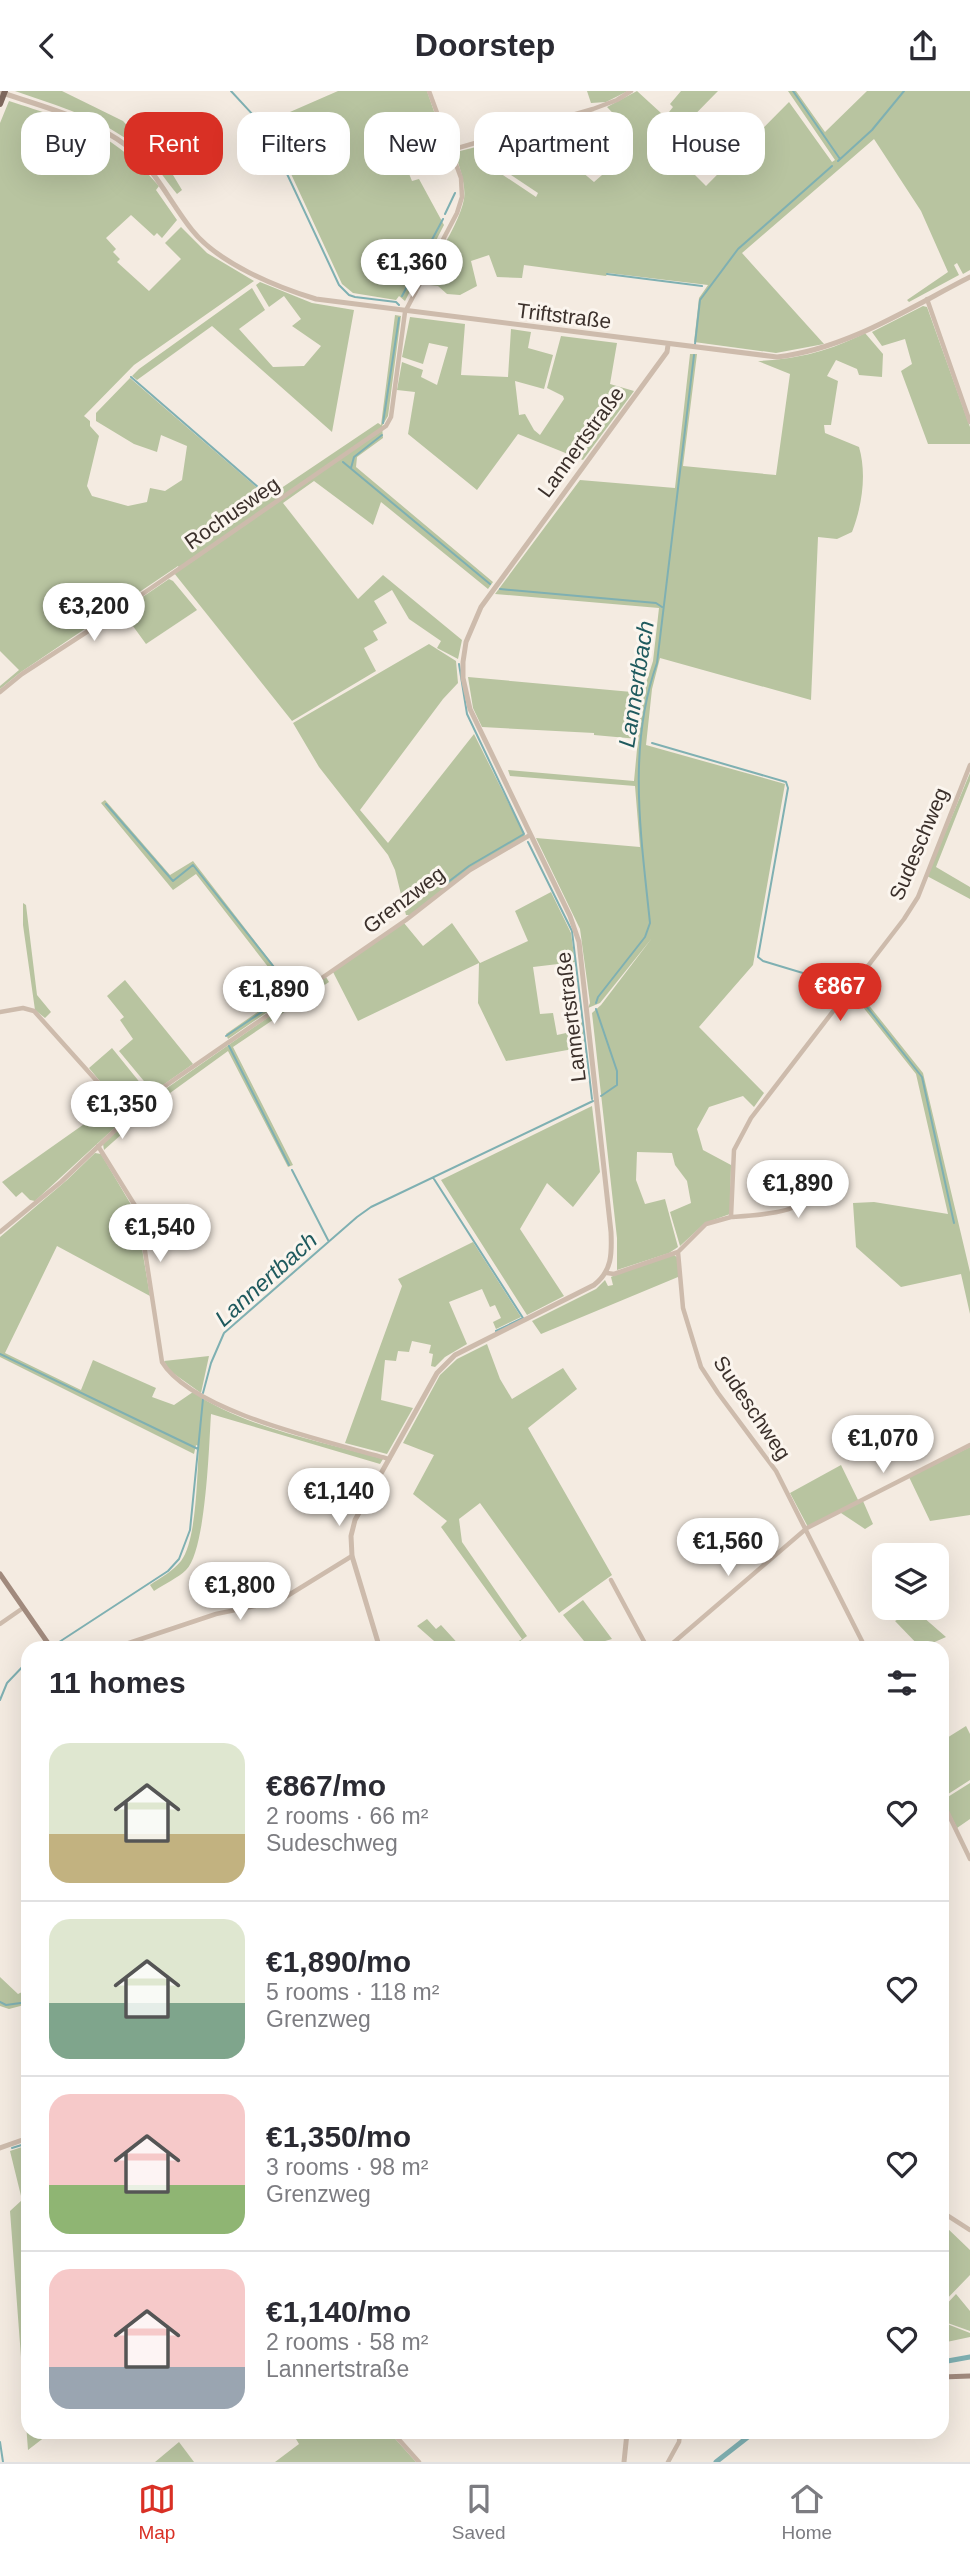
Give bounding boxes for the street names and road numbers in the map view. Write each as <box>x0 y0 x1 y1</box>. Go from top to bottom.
street label: Triftstraße <box>516 298 613 333</box>
street label: Lannertstraße <box>533 382 628 501</box>
street label: Rochusweg <box>180 472 283 553</box>
street label: Sudeschweg <box>884 784 953 904</box>
street label: Grenzweg <box>359 862 449 938</box>
street label: Lannertstraße <box>551 951 590 1083</box>
street label: Sudeschweg <box>709 1351 796 1464</box>

